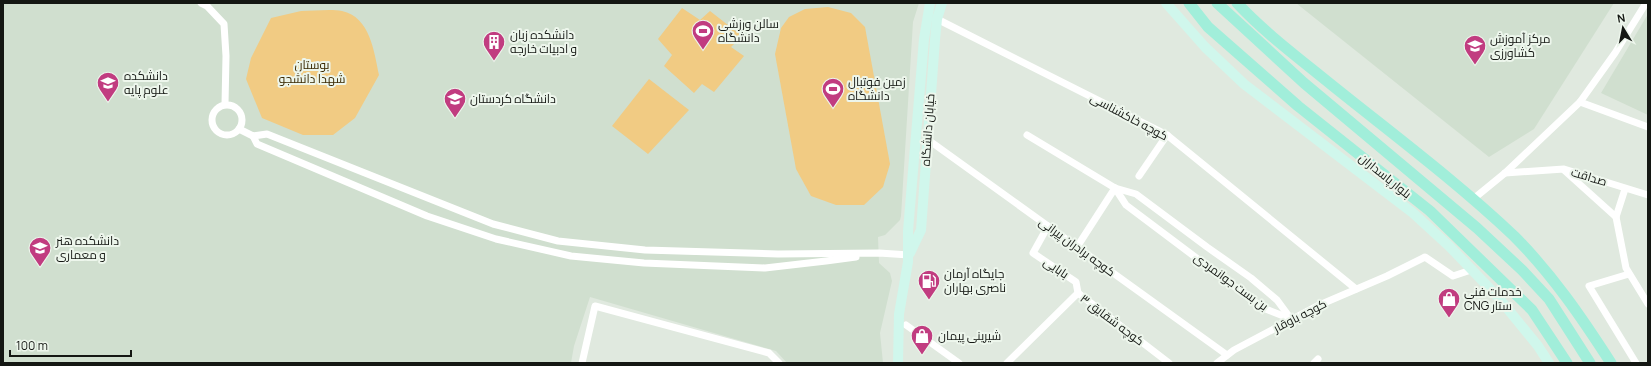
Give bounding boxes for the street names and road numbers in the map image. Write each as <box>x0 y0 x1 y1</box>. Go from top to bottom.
street label: کوچه خاکشناسی <box>1087 89 1171 145</box>
street label: خیابان دانشگاه <box>916 93 939 167</box>
street label: بلوار پاسداران <box>1355 149 1415 203</box>
street label: صداقت <box>1569 163 1609 190</box>
street label: کوچه برادران پیرانی <box>1035 213 1119 281</box>
street label: بن بست جوانمردی <box>1191 249 1272 314</box>
street label: بابایی <box>1040 253 1072 282</box>
street label: کوچه شقایق ۳ <box>1076 290 1148 350</box>
street label: کوچه باوقار <box>1269 295 1330 338</box>

